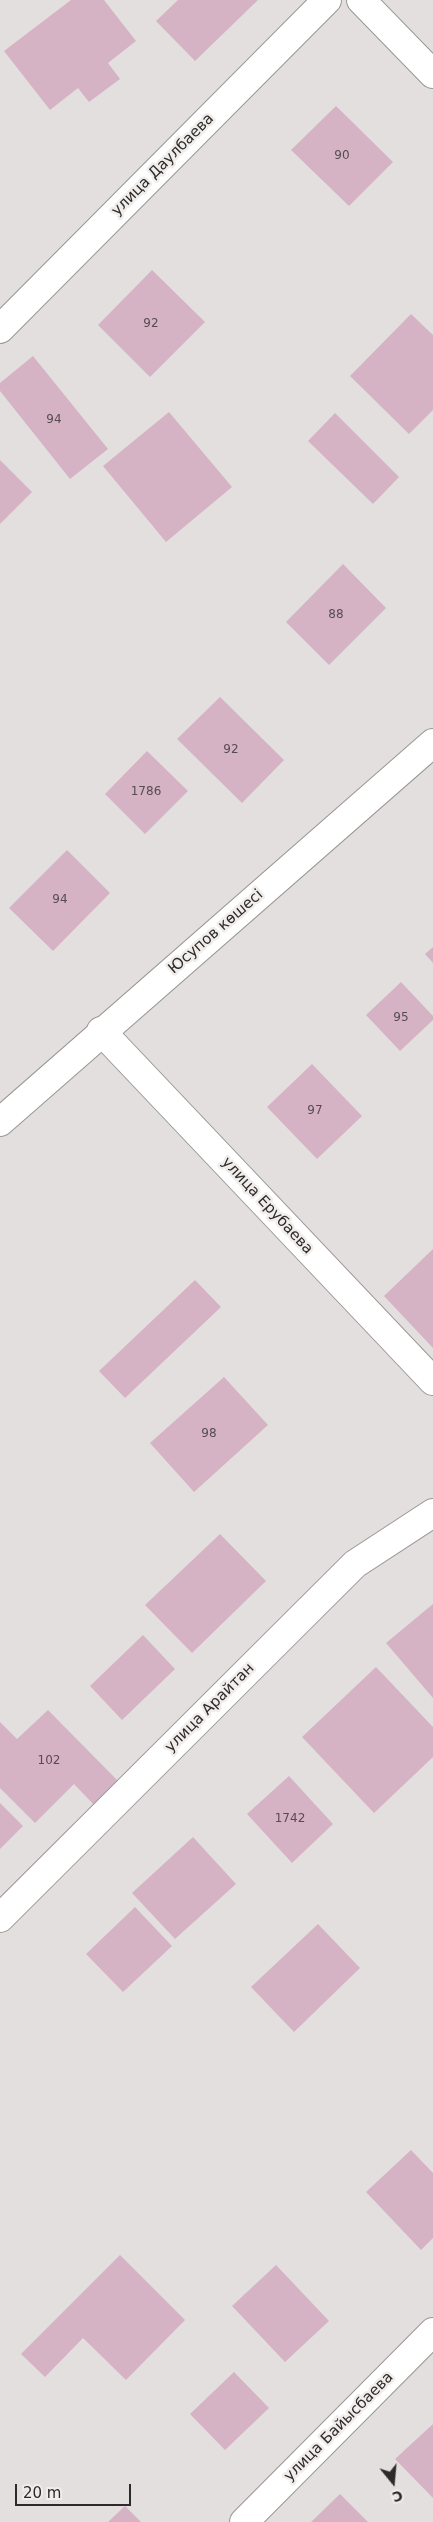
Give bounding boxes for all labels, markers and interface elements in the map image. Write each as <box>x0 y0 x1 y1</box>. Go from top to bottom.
street label: улица Даулбаева <box>108 110 218 220</box>
house number: 90 <box>334 149 350 163</box>
house number: 92 <box>143 317 159 331</box>
house number: 94 <box>46 413 62 427</box>
house number: 88 <box>328 608 344 622</box>
house number: 92 <box>223 743 239 757</box>
house number: 1786 <box>131 785 161 799</box>
street label: Юсупов көшесі <box>165 886 267 978</box>
house number: 94 <box>52 893 68 907</box>
house number: 95 <box>393 1011 409 1025</box>
house number: 97 <box>307 1104 323 1118</box>
street label: улица Ерубаева <box>217 1154 317 1258</box>
house number: 98 <box>201 1427 217 1441</box>
street label: улица Арайтан <box>162 1660 258 1756</box>
house number: 102 <box>38 1754 60 1768</box>
house number: 1742 <box>275 1812 305 1826</box>
street label: улица Байысбаева <box>281 2369 397 2485</box>
north arrow <box>368 2457 418 2507</box>
scale bar <box>18 2474 134 2506</box>
text: 20 m <box>23 2484 61 2502</box>
text: С <box>390 2487 405 2505</box>

